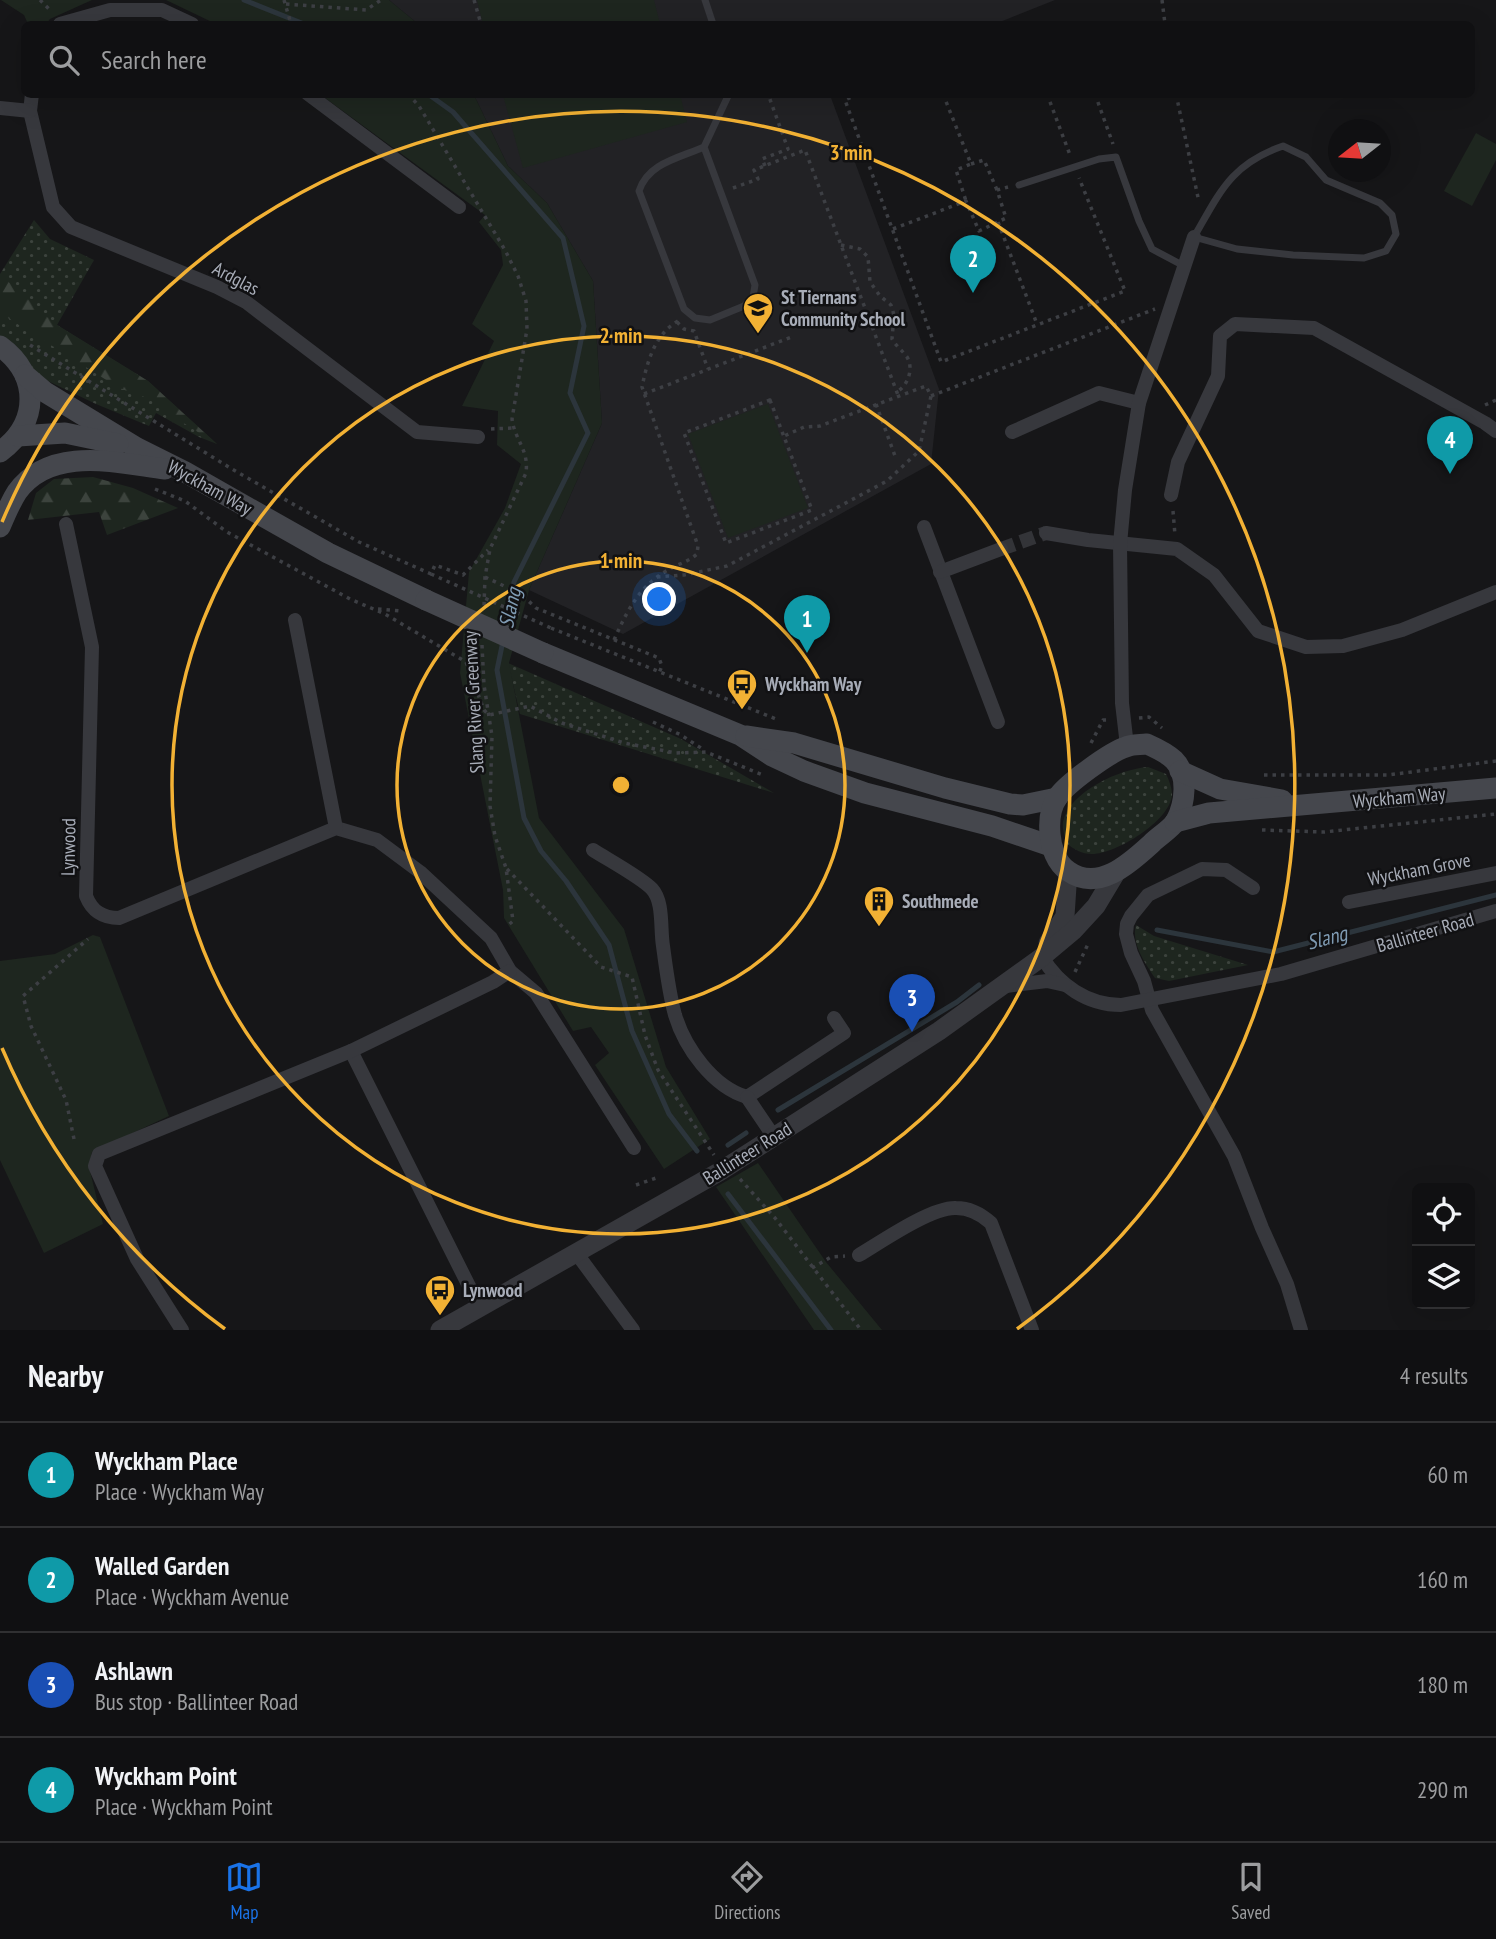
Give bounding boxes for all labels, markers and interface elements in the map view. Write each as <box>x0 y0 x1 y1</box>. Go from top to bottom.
search box <box>21 21 1475 98</box>
icon: search <box>45 41 83 79</box>
text: Search here <box>101 43 207 76</box>
north arrow <box>1328 119 1391 182</box>
text: 3 min <box>830 139 872 166</box>
pin: 2 <box>950 235 996 293</box>
street label: Ardglas <box>209 256 263 300</box>
place label: St Tiernans Community School <box>781 285 906 331</box>
school or university icon: St Tiernans Community School <box>741 291 775 335</box>
text: 2 min <box>600 322 642 349</box>
pin: 4 <box>1427 416 1473 474</box>
street label: Wyckham Way <box>164 454 257 520</box>
text: 1 min <box>600 547 642 574</box>
your location <box>642 582 676 616</box>
water label: Slang <box>492 583 527 631</box>
pin: 1 <box>784 595 830 653</box>
street label: Slang River Greenway <box>457 629 489 774</box>
bus stop icon: Wyckham Way <box>725 667 759 711</box>
place label: Wyckham Way <box>764 672 862 696</box>
centre of rings <box>609 773 633 797</box>
street label: Wyckham Way <box>1352 781 1447 813</box>
street label: Lynwood <box>55 818 81 876</box>
street label: Wyckham Grove <box>1366 847 1472 891</box>
building icon: Southmede <box>862 884 896 928</box>
place label: Southmede <box>902 889 979 913</box>
street label: Ballinteer Road <box>1374 907 1476 957</box>
water label: Slang <box>1304 919 1352 956</box>
pin: 3 <box>889 974 935 1032</box>
street label: Ballinteer Road <box>698 1116 796 1190</box>
map controls <box>1412 1183 1475 1309</box>
button: locate <box>1412 1183 1475 1246</box>
button: layers <box>1412 1246 1475 1309</box>
bus stop icon: Lynwood <box>423 1273 457 1317</box>
place label: Lynwood <box>463 1278 522 1302</box>
text: Nearby <box>28 1356 103 1395</box>
text: 4 results <box>1400 1361 1468 1390</box>
text: Wyckham Place <box>95 1444 238 1477</box>
text: 1 <box>46 1460 57 1489</box>
text: 60 m <box>1427 1460 1468 1489</box>
text: Place · Wyckham Way <box>95 1477 264 1506</box>
text: Walled Garden <box>95 1549 229 1582</box>
text: 2 <box>46 1565 57 1594</box>
text: 160 m <box>1417 1565 1468 1594</box>
text: Place · Wyckham Avenue <box>95 1582 289 1611</box>
text: Ashlawn <box>95 1654 173 1687</box>
text: 3 <box>46 1670 57 1699</box>
text: 180 m <box>1417 1670 1468 1699</box>
text: Bus stop · Ballinteer Road <box>95 1687 298 1716</box>
text: Wyckham Point <box>95 1759 237 1792</box>
text: 4 <box>46 1775 57 1804</box>
text: 290 m <box>1417 1775 1468 1804</box>
text: Place · Wyckham Point <box>95 1792 273 1821</box>
tab: Map <box>225 1858 263 1924</box>
tab: Directions <box>714 1858 780 1924</box>
tab: Saved <box>1231 1858 1271 1924</box>

